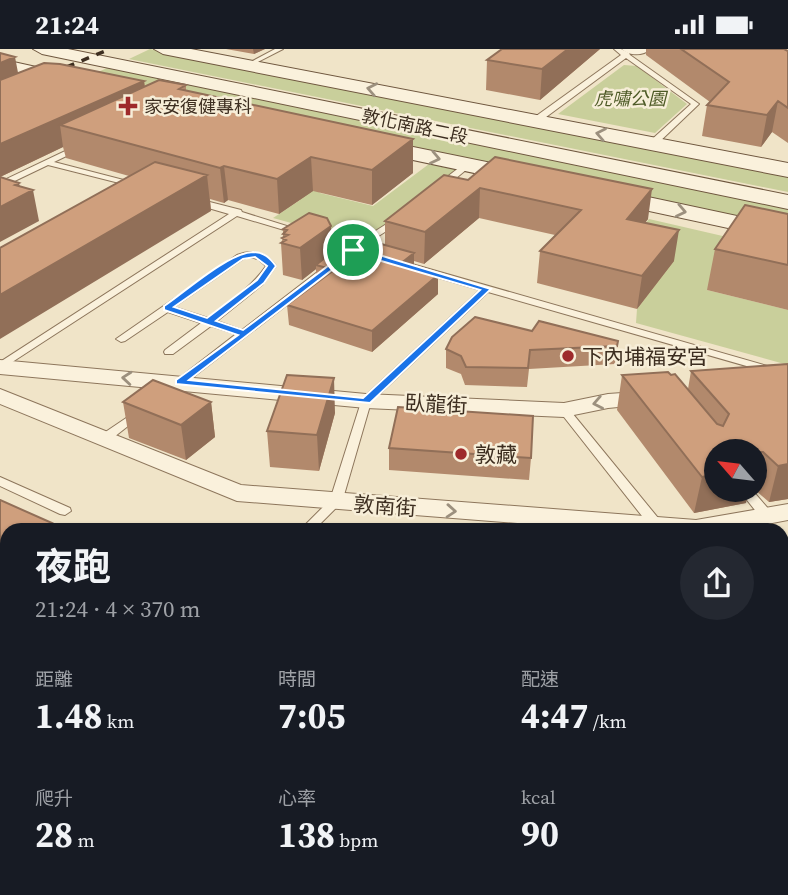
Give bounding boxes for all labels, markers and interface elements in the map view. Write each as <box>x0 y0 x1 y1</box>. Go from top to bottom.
text: 21:24 <box>35 7 99 43</box>
one-way arrow <box>366 83 378 98</box>
park label: 虎嘯公園 <box>594 86 669 111</box>
place label: 家安復健專科 <box>144 94 252 119</box>
marker: 家安復健專科 <box>118 96 138 116</box>
street label: 敦化南路二段 <box>360 103 470 149</box>
one-way arrow <box>595 127 607 142</box>
one-way arrow <box>429 150 441 165</box>
one-way arrow <box>675 203 687 217</box>
pin <box>323 220 383 280</box>
icon: arrive <box>334 231 372 269</box>
place label: 下內埔福安宮 <box>582 342 708 371</box>
marker: 下內埔福安宮 <box>560 348 576 364</box>
one-way arrow <box>122 371 133 386</box>
street label: 臥龍街 <box>404 388 468 420</box>
one-way arrow <box>592 395 604 410</box>
north arrow <box>704 439 766 502</box>
map controls <box>704 439 767 502</box>
place label: 敦藏 <box>475 440 517 469</box>
marker: 敦藏 <box>453 446 469 462</box>
street label: 敦南街 <box>353 489 417 523</box>
one-way arrow <box>446 503 457 518</box>
text: 夜跑 <box>35 541 111 593</box>
button: share <box>680 546 754 620</box>
text: 21:24 · 4 × 370 m <box>35 593 201 625</box>
text: 距離 <box>35 666 73 692</box>
text: 時間 <box>278 666 316 692</box>
text: 配速 <box>521 666 559 692</box>
text: 1.48 <box>35 692 102 740</box>
text: 7:05 <box>278 692 345 740</box>
text: 4:47 <box>521 692 588 740</box>
text: km <box>102 708 134 734</box>
text: /km <box>588 708 627 734</box>
text: kcal <box>521 784 556 810</box>
text: 爬升 <box>35 785 73 811</box>
text: 心率 <box>278 785 316 811</box>
text: 90 <box>521 810 559 858</box>
text: 28 <box>35 811 73 859</box>
text: 138 <box>278 811 335 859</box>
text: m <box>73 827 95 853</box>
text: bpm <box>335 827 378 853</box>

